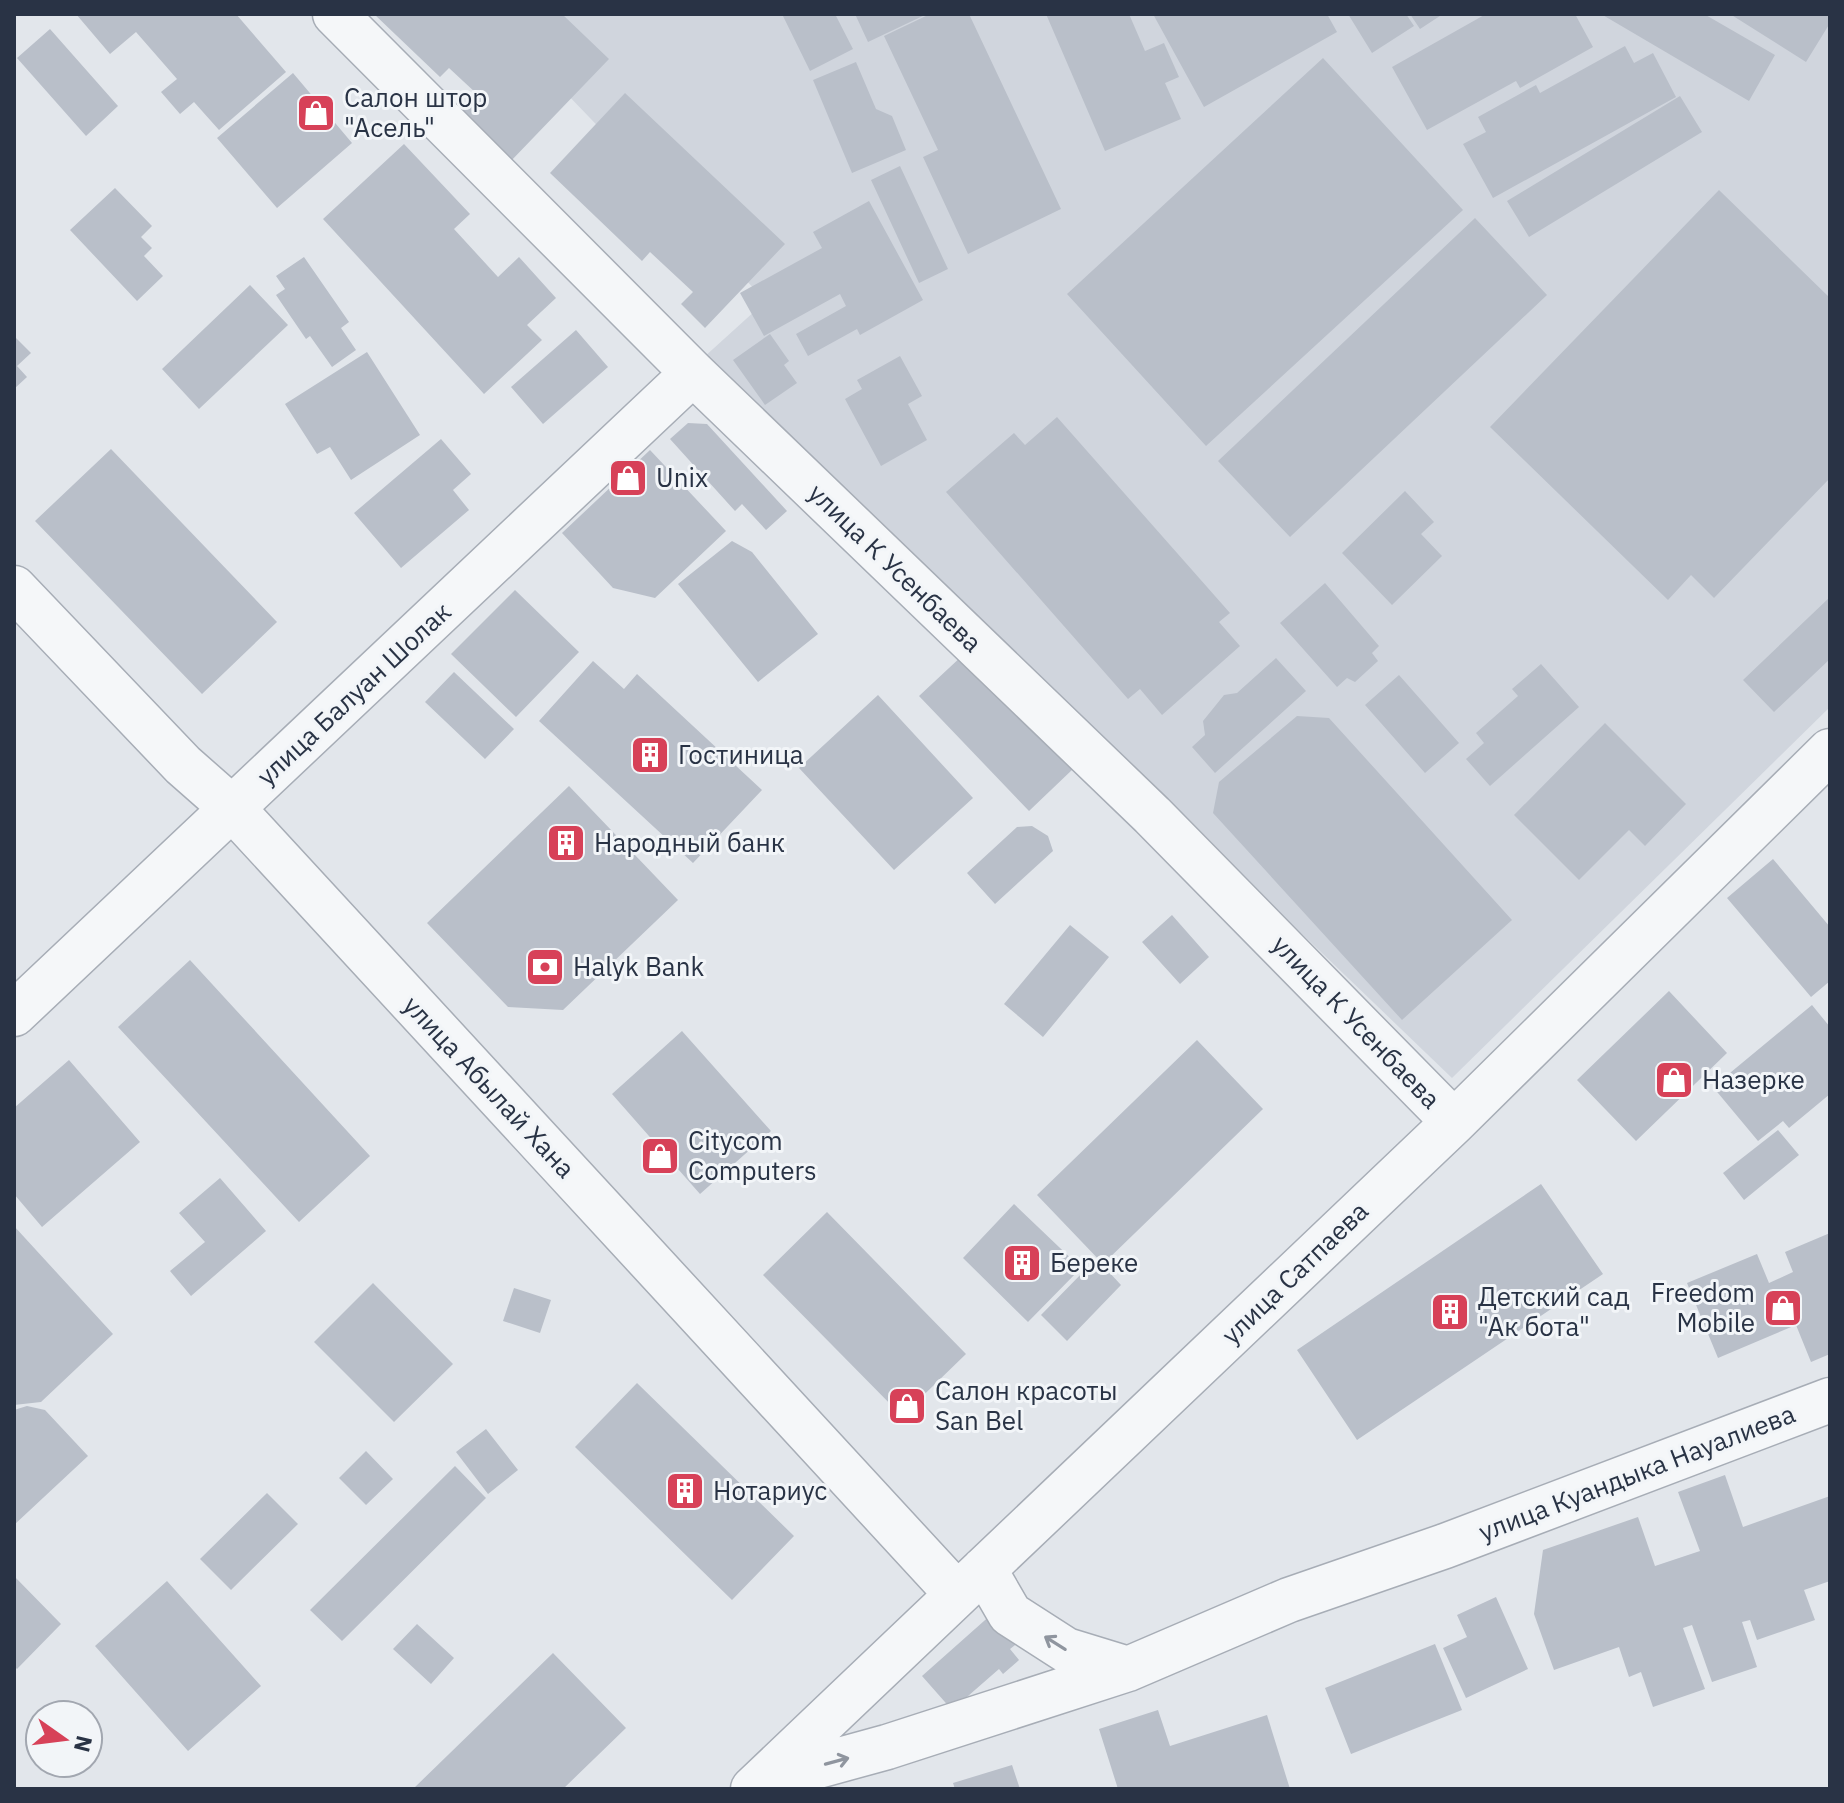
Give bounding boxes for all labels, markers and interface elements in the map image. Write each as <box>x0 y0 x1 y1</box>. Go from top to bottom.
place label: Салон штор "Асель" <box>344 80 487 144</box>
shop icon: Салон штор "Асель" <box>295 92 337 134</box>
shop icon: Unix <box>607 457 649 499</box>
place label: Unix <box>656 460 708 494</box>
street label: улица К Усенбаева <box>802 476 990 659</box>
street label: улица Балуан Шолак <box>249 594 458 792</box>
building icon: Гостиница <box>629 734 671 776</box>
place label: Гостиница <box>678 737 804 771</box>
building icon: Народный банк <box>545 822 587 864</box>
place label: Народный банк <box>594 825 785 859</box>
street label: улица К Усенбаева <box>1265 927 1448 1115</box>
bank icon: Halyk Bank <box>524 946 566 988</box>
place label: Halyk Bank <box>573 949 705 983</box>
street label: улица Абылай Хана <box>396 988 583 1185</box>
shop icon: Назерке <box>1653 1059 1695 1101</box>
place label: Назерке <box>1702 1062 1805 1096</box>
place label: Citycom Computers <box>688 1123 817 1187</box>
shop icon: Citycom Computers <box>639 1135 681 1177</box>
street label: улица Сатпаева <box>1214 1194 1375 1351</box>
building icon: Береке <box>1001 1242 1043 1284</box>
place label: Береке <box>1050 1245 1138 1279</box>
place label: Freedom Mobile <box>1651 1275 1755 1339</box>
place label: Детский сад "Ак бота" <box>1478 1279 1630 1343</box>
shop icon: Freedom Mobile <box>1762 1287 1804 1329</box>
building icon: Детский сад "Ак бота" <box>1429 1291 1471 1333</box>
place label: Салон красоты San Bel <box>935 1373 1117 1437</box>
shop icon: Салон красоты San Bel <box>886 1385 928 1427</box>
street label: улица Куандыка Науалиева <box>1474 1396 1800 1548</box>
building icon: Нотариус <box>664 1470 706 1512</box>
place label: Нотариус <box>713 1473 827 1507</box>
one-way arrow <box>1044 1634 1067 1650</box>
north arrow <box>24 1699 104 1779</box>
text: N <box>68 1733 100 1755</box>
one-way arrow <box>823 1753 849 1768</box>

